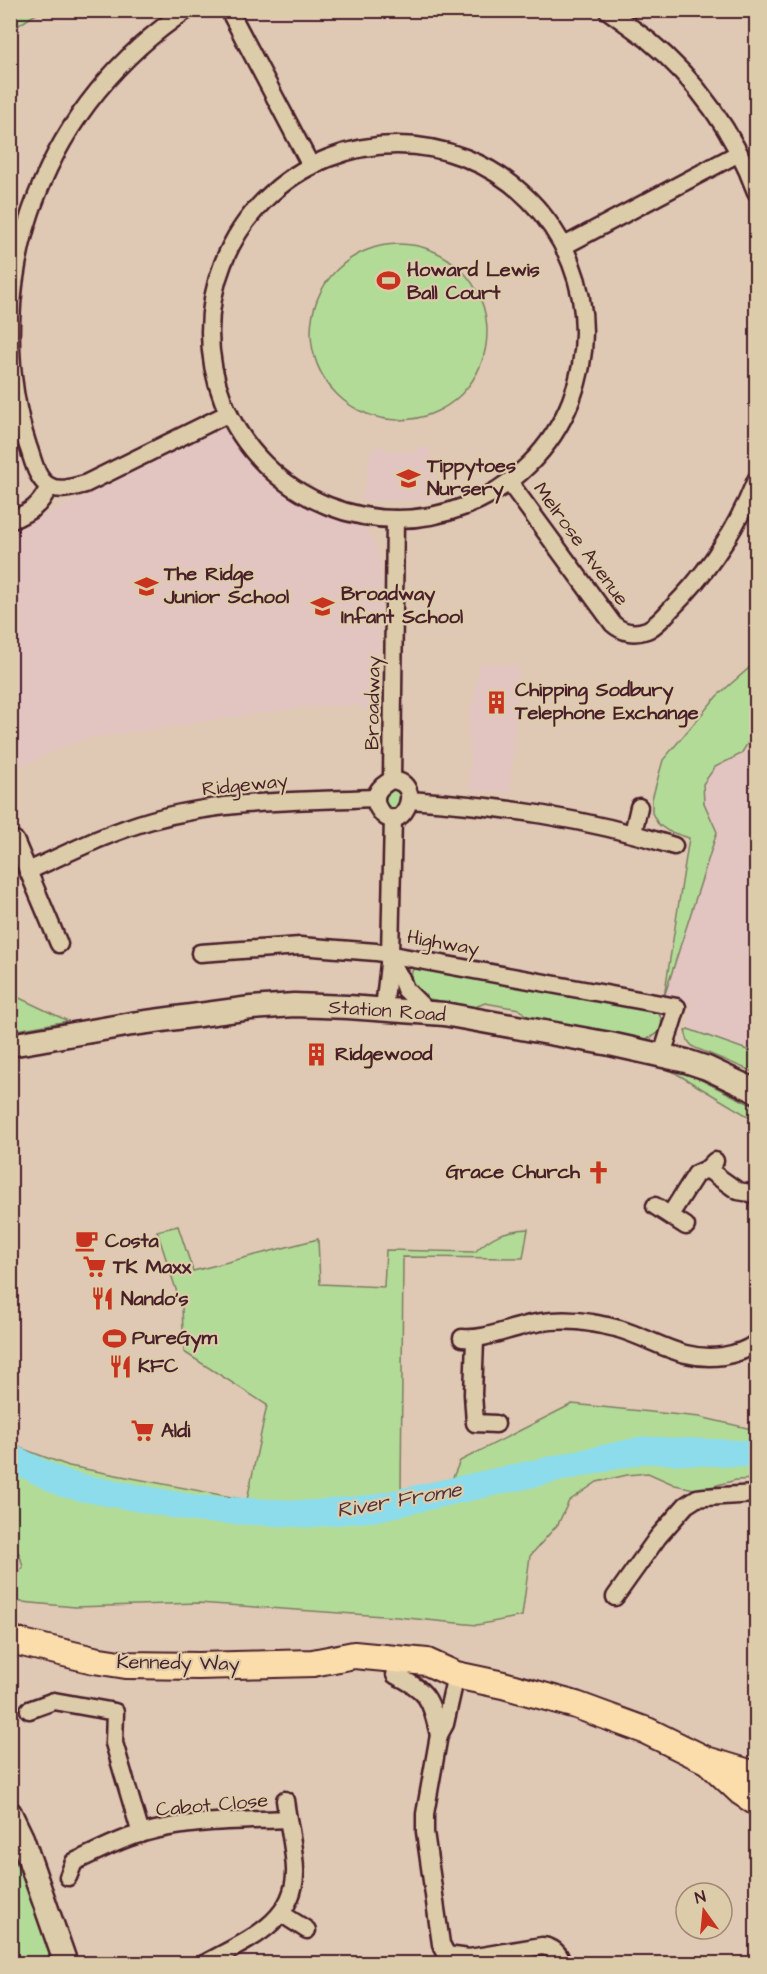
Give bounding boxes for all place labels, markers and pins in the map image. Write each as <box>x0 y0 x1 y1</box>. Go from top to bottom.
place label: Howard Lewis Ball Court <box>407 256 540 307</box>
sports icon: Howard Lewis Ball Court <box>376 268 402 294</box>
place label: Tippytoes Nursery <box>426 452 516 504</box>
school or university icon: Tippytoes Nursery <box>396 465 422 491</box>
place label: The Ridge Junior School <box>163 560 289 611</box>
school or university icon: The Ridge Junior School <box>133 573 159 599</box>
place label: Broadway Infant School <box>341 580 463 631</box>
school or university icon: Broadway Infant School <box>310 593 336 619</box>
place label: Chipping Sodbury Telephone Exchange <box>514 676 699 728</box>
building icon: Chipping Sodbury Telephone Exchange <box>484 689 510 715</box>
place label: Ridgewood <box>335 1040 433 1069</box>
building icon: Ridgewood <box>304 1041 330 1067</box>
place label: Grace Church <box>446 1158 581 1186</box>
church icon: Grace Church <box>585 1159 611 1185</box>
place label: Costa <box>105 1227 160 1255</box>
cafe icon: Costa <box>74 1228 100 1254</box>
place label: TK Maxx <box>112 1253 192 1281</box>
supermarket icon: TK Maxx <box>82 1254 108 1280</box>
place label: Nando's <box>121 1285 189 1313</box>
restaurant icon: Nando's <box>90 1286 116 1312</box>
place label: PureGym <box>132 1324 218 1353</box>
sports icon: PureGym <box>101 1325 127 1351</box>
place label: KFC <box>138 1352 179 1380</box>
restaurant icon: KFC <box>107 1353 133 1379</box>
place label: Aldi <box>161 1417 191 1445</box>
supermarket icon: Aldi <box>130 1418 156 1444</box>

